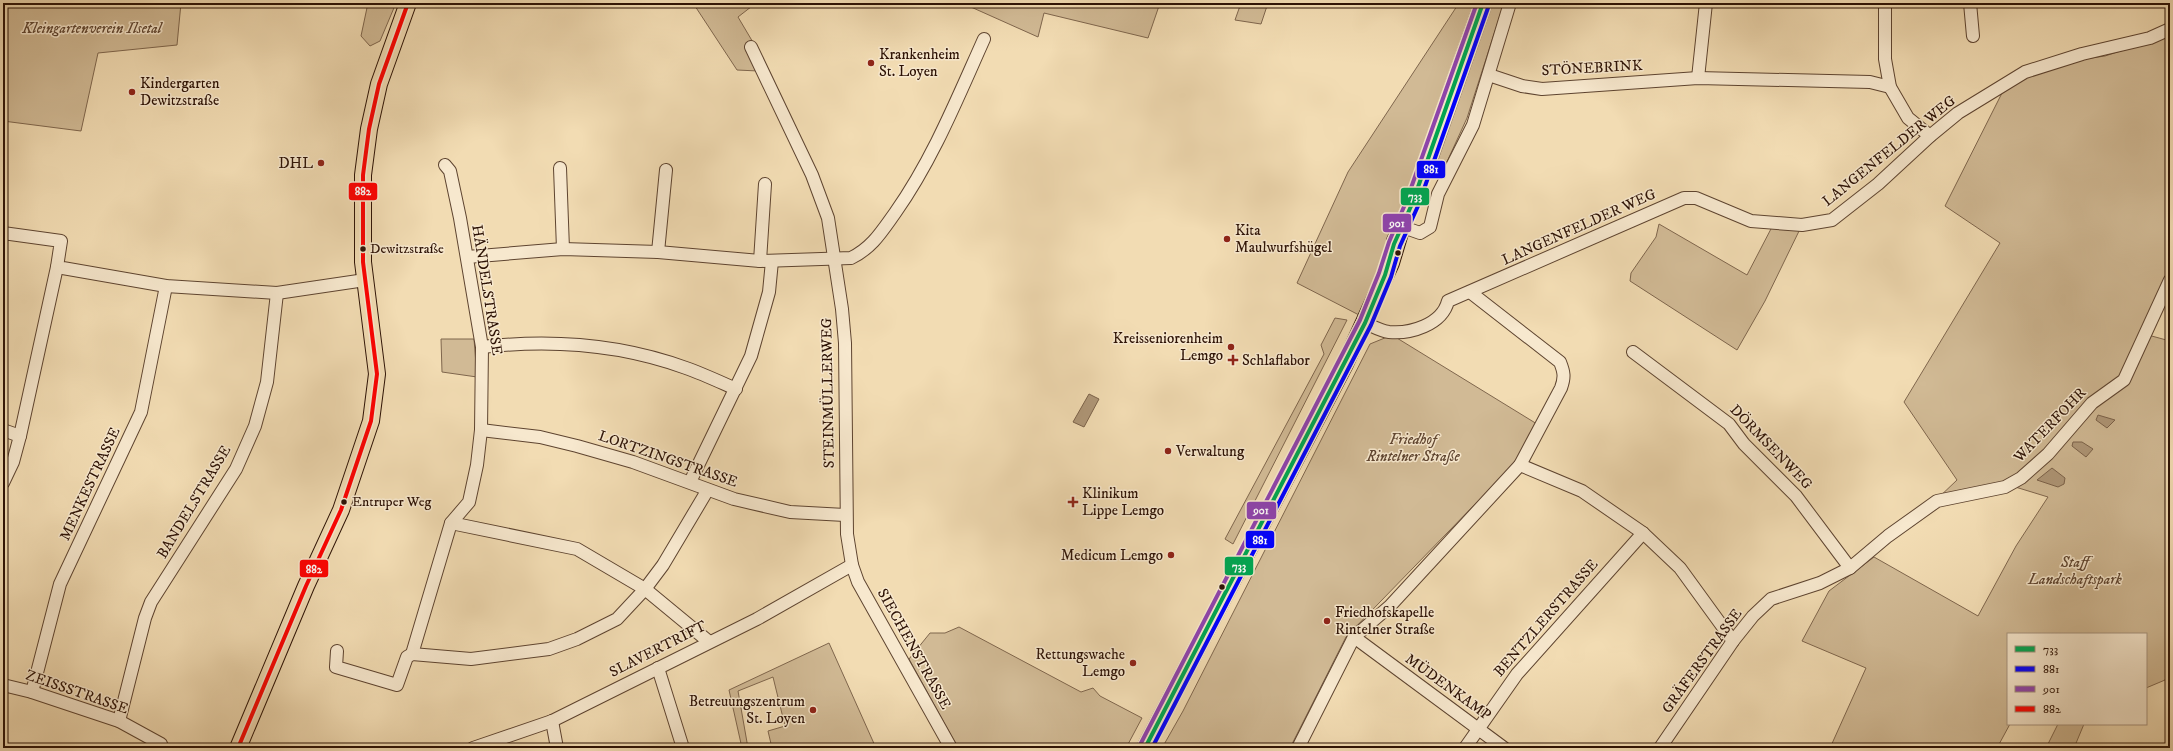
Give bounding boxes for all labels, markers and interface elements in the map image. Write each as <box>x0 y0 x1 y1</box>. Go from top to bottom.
park label: Kleingartenverein Ilsetal <box>21 19 164 38</box>
place label: Krankenheim St. Loyen <box>879 45 960 81</box>
street label: STÖNEBRINK <box>1541 56 1643 80</box>
marker: Krankenheim St. Loyen <box>866 58 876 68</box>
place label: Kindergarten Dewitzstraße <box>140 74 220 110</box>
marker: Kindergarten Dewitzstraße <box>127 87 137 97</box>
street label: LANGENFELDER WEG <box>1818 91 1960 211</box>
place label: DHL <box>279 154 313 173</box>
marker: DHL <box>316 158 326 168</box>
line badge: 881 <box>1416 160 1446 179</box>
text: 881 <box>1423 163 1439 177</box>
line badge: 882 <box>348 182 378 201</box>
street label: LANGENFELDER WEG <box>1499 184 1659 270</box>
text: 882 <box>355 185 372 199</box>
line badge: 733 <box>1400 187 1430 206</box>
text: 733 <box>1408 190 1422 204</box>
line badge: 901 <box>1382 213 1412 233</box>
text: 901 <box>1388 217 1405 231</box>
place label: Kita Maulwurfshügel <box>1235 221 1332 257</box>
street label: HÄNDELSTRASSE <box>467 223 507 357</box>
marker: Kita Maulwurfshügel <box>1222 234 1232 244</box>
place label: Dewitzstraße <box>370 240 444 258</box>
marker: Dewitzstraße <box>358 244 368 254</box>
unlabelled marker <box>1393 248 1403 258</box>
street label: STEINMÜLLERWEG <box>817 317 839 468</box>
place label: Kreisseniorenheim Lemgo <box>1113 329 1223 365</box>
marker: Kreisseniorenheim Lemgo <box>1226 342 1236 352</box>
place label: Schlaflabor <box>1242 351 1310 370</box>
marker: Schlaflabor <box>1227 354 1239 366</box>
street label: WATERFOHR <box>2009 384 2090 467</box>
street label: DÖRMSENWEG <box>1726 400 1817 494</box>
street label: MENKESTRASSE <box>55 424 125 544</box>
street label: LORTZINGSTRASSE <box>596 426 741 492</box>
park label: Friedhof Rintelner Straße <box>1365 430 1461 466</box>
street label: BANDELSTRASSE <box>153 442 236 562</box>
place label: Verwaltung <box>1175 442 1245 461</box>
marker: Verwaltung <box>1163 446 1173 456</box>
place label: Klinikum Lippe Lemgo <box>1082 484 1164 520</box>
place label: Entruper Weg <box>352 493 432 511</box>
marker: Klinikum Lippe Lemgo <box>1067 496 1079 508</box>
marker: Entruper Weg <box>339 497 349 507</box>
line badge: 901 <box>1246 501 1277 520</box>
text: 901 <box>1252 504 1269 518</box>
line badge: 881 <box>1245 530 1275 549</box>
text: 881 <box>1252 534 1268 548</box>
place label: Medicum Lemgo <box>1061 546 1163 565</box>
marker: Medicum Lemgo <box>1166 550 1176 560</box>
park label: Staff Landschaftspark <box>2027 553 2123 589</box>
street label: BENTZLERSTRASSE <box>1490 555 1603 681</box>
line badge: 733 <box>1224 556 1254 576</box>
line badge: 882 <box>299 559 329 578</box>
text: 733 <box>1232 560 1246 574</box>
text: 882 <box>306 563 323 577</box>
unlabelled marker <box>1217 582 1227 592</box>
street label: SIECHENSTRASSE <box>873 585 955 713</box>
place label: Friedhofskapelle Rintelner Straße <box>1335 603 1435 639</box>
street label: GRÄFERSTRASSE <box>1658 605 1747 717</box>
street label: SLAVERTRIFT <box>606 616 710 682</box>
marker: Friedhofskapelle Rintelner Straße <box>1322 616 1332 626</box>
legend <box>2007 633 2147 725</box>
text: 733 <box>2043 642 2058 657</box>
place label: Rettungswache Lemgo <box>1035 645 1125 681</box>
street label: MÜDENKAMP <box>1401 649 1495 725</box>
marker: Rettungswache Lemgo <box>1128 658 1138 668</box>
text: 881 <box>2043 662 2059 677</box>
street label: ZEISSSTRASSE <box>23 666 131 719</box>
text: 901 <box>2042 682 2060 697</box>
place label: Betreuungszentrum St. Loyen <box>689 692 805 728</box>
text: 882 <box>2043 702 2061 717</box>
marker: Betreuungszentrum St. Loyen <box>808 705 818 715</box>

